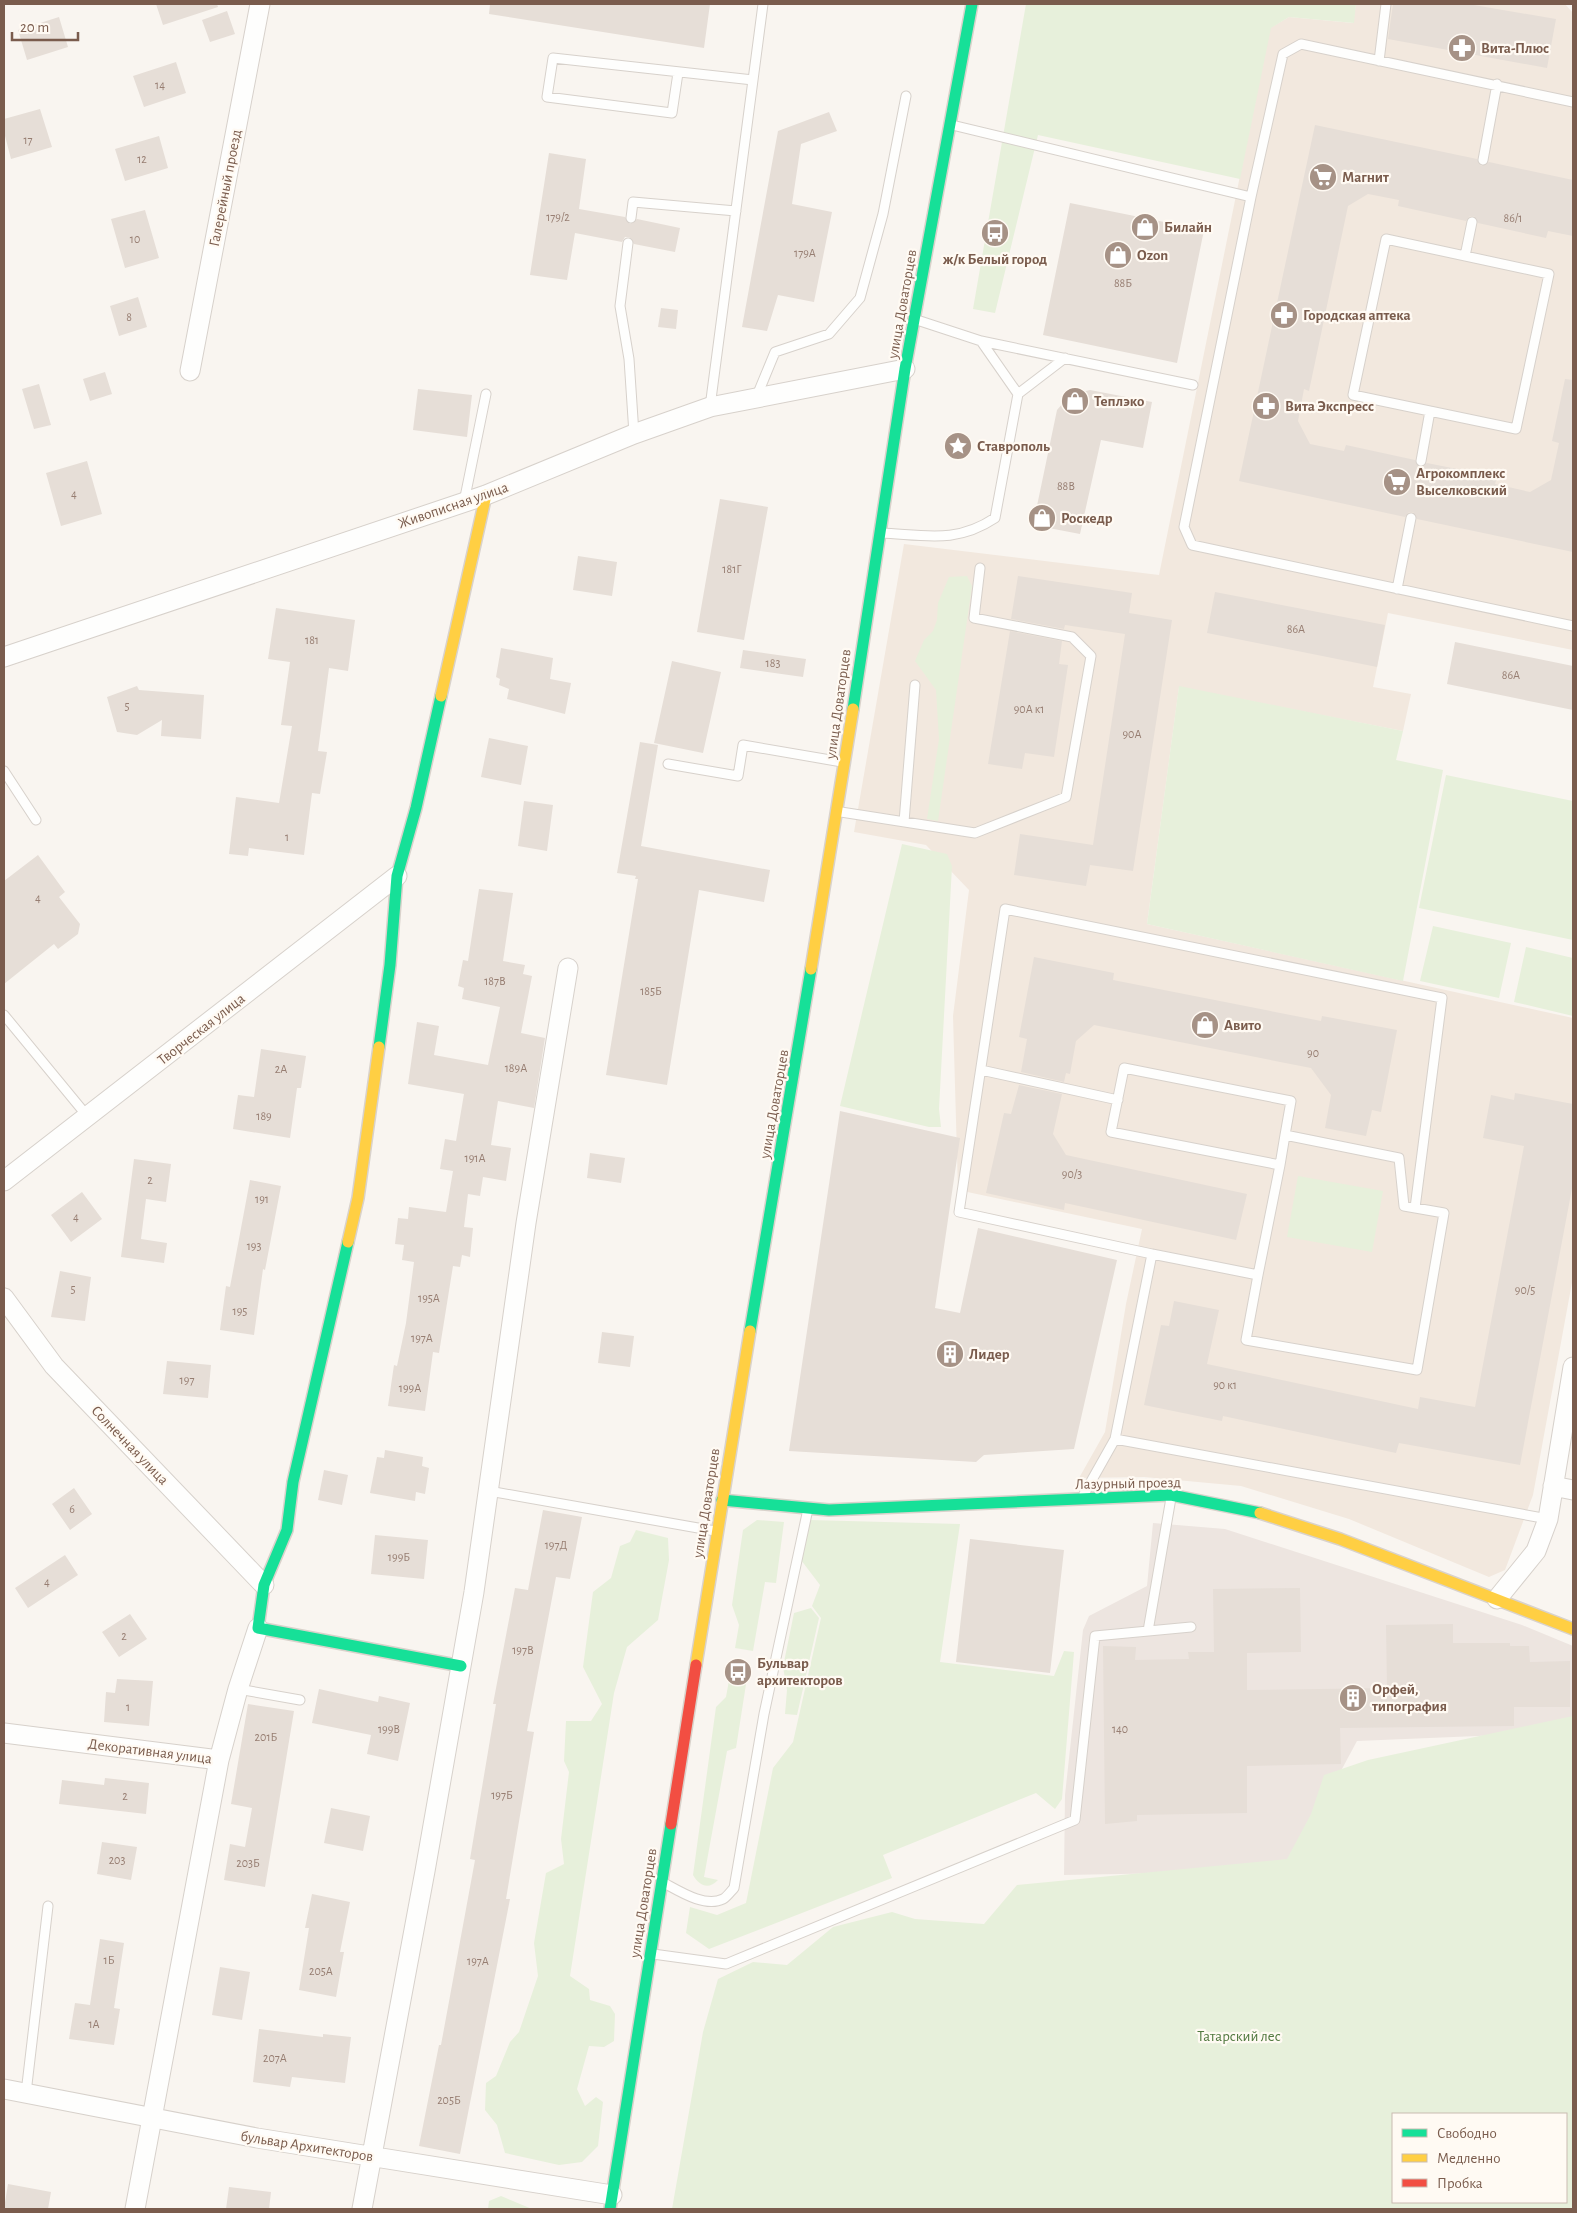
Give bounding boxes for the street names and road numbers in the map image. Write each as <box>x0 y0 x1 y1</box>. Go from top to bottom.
street label: Галерейный проезд <box>207 128 244 248</box>
street label: улица Доваторцев <box>885 248 919 361</box>
street label: Живописная улица <box>396 480 510 531</box>
street label: улица Доваторцев <box>823 648 854 761</box>
street label: Творческая улица <box>155 991 248 1068</box>
street label: улица Доваторцев <box>757 1048 791 1161</box>
street label: Солнечная улица <box>88 1403 171 1488</box>
street label: улица Доваторцев <box>690 1447 723 1560</box>
street label: Лазурный проезд <box>1075 1475 1181 1492</box>
street label: Декоративная улица <box>87 1736 213 1767</box>
street label: улица Доваторцев <box>627 1847 660 1960</box>
street label: бульвар Архитекторов <box>240 2129 374 2164</box>

